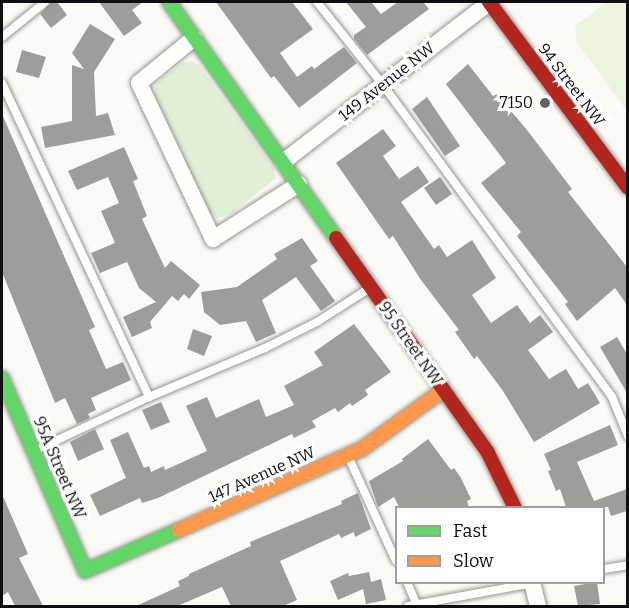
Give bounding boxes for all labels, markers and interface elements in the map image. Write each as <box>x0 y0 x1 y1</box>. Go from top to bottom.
street label: 149 Avenue NW <box>335 39 439 125</box>
street label: 94 Street NW <box>534 40 608 130</box>
place label: 7150 <box>500 93 533 113</box>
marker: 7150 <box>538 96 552 110</box>
street label: 95 Street NW <box>374 298 446 390</box>
street label: 95A Street NW <box>29 414 89 522</box>
street label: 147 Avenue NW <box>206 443 318 507</box>
legend <box>395 506 605 584</box>
text: Fast <box>453 520 488 542</box>
text: Slow <box>453 550 493 572</box>

